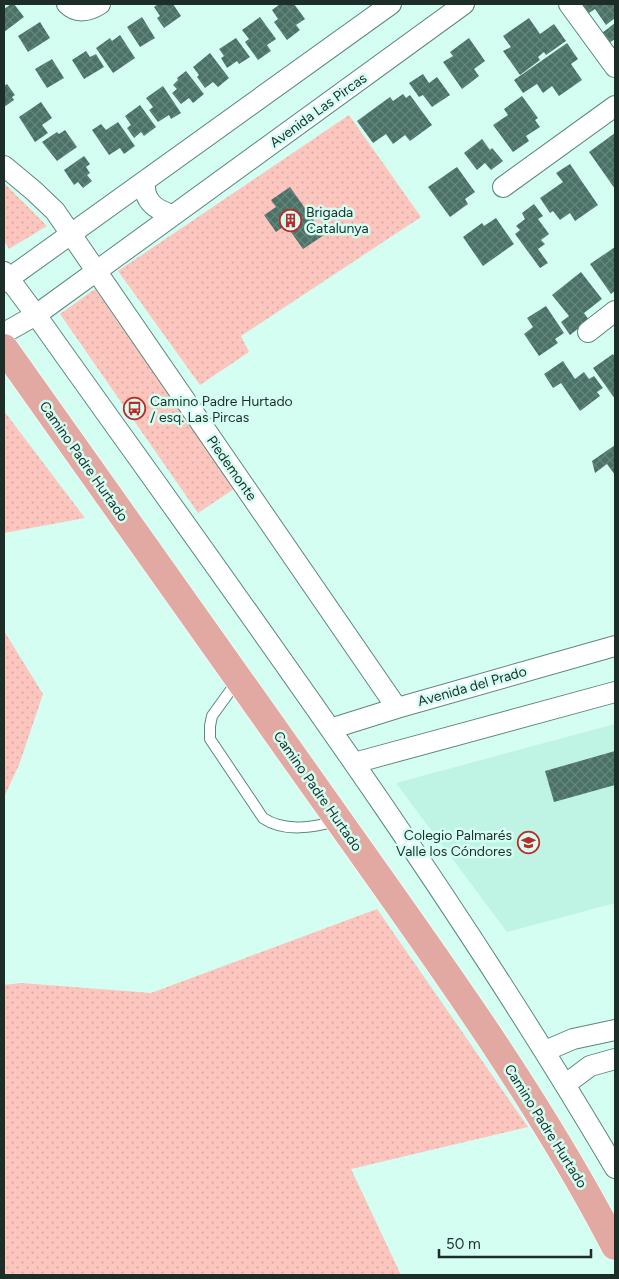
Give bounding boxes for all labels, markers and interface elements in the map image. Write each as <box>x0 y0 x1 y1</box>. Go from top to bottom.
street label: Avenida Las Pircas <box>267 70 370 151</box>
place label: Brigada Catalunya <box>306 204 369 237</box>
building icon: Brigada Catalunya <box>278 208 302 232</box>
place label: Camino Padre Hurtado / esq. Las Pircas <box>150 393 293 426</box>
bus stop icon: Camino Padre Hurtado / esq. Las Pircas <box>122 397 146 421</box>
street label: Camino Padre Hurtado <box>36 398 131 525</box>
street label: Piedemonte <box>203 432 260 504</box>
street label: Avenida del Prado <box>416 663 529 710</box>
street label: Camino Padre Hurtado <box>270 728 365 855</box>
place label: Colegio Palmarés Valle los Cóndores <box>396 827 512 860</box>
school or university icon: Colegio Palmarés Valle los Cóndores <box>516 831 540 855</box>
street label: Camino Padre Hurtado <box>501 1061 591 1191</box>
scale bar <box>439 1226 592 1258</box>
text: 50 m <box>446 1235 481 1253</box>

